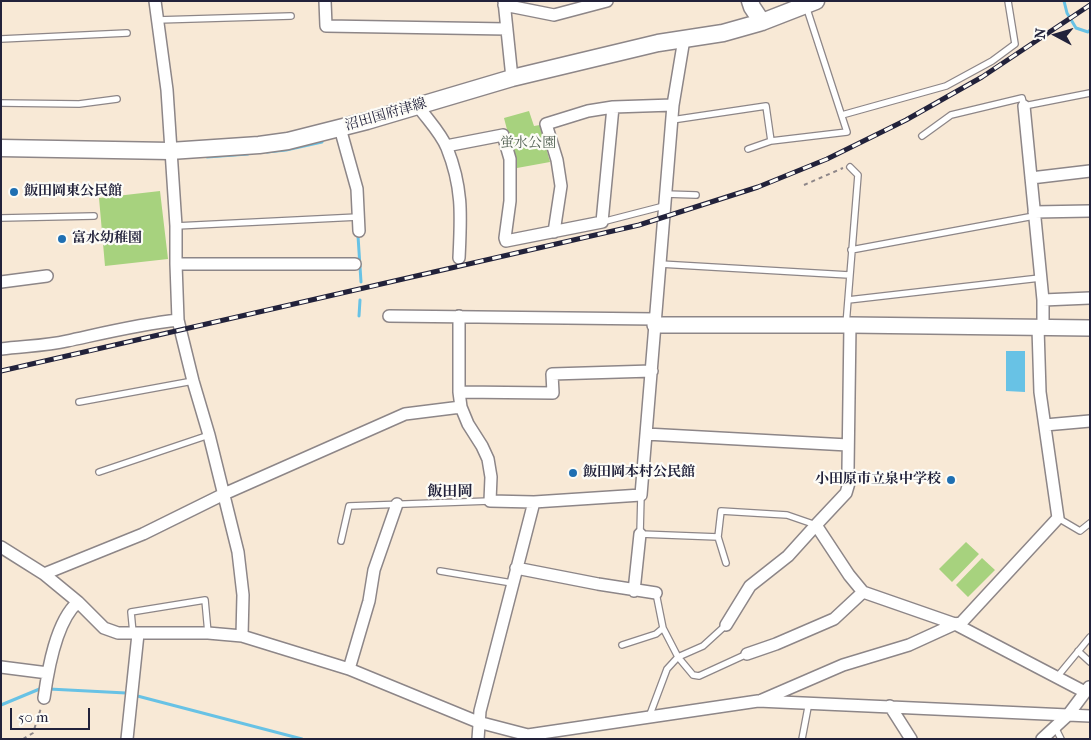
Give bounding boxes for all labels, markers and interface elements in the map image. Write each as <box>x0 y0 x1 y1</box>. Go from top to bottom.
north arrow <box>1031 10 1081 60</box>
text: N <box>1032 27 1050 40</box>
street label: 沼田国府津線 <box>343 95 429 135</box>
park label: 蛍水公園 <box>500 136 556 152</box>
place label: 飯田岡東公民館 <box>24 184 122 200</box>
marker: 飯田岡東公民館 <box>8 186 20 198</box>
place label: 富水幼稚園 <box>72 231 142 247</box>
marker: 富水幼稚園 <box>56 233 68 245</box>
place label: 飯田岡本村公民館 <box>583 465 695 481</box>
marker: 飯田岡本村公民館 <box>567 467 579 479</box>
place label: 小田原市立泉中学校 <box>815 472 941 488</box>
marker: 小田原市立泉中学校 <box>945 474 957 486</box>
district label: 飯田岡 <box>428 483 472 501</box>
scale bar <box>12 698 92 730</box>
text: 50 m <box>18 708 48 726</box>

